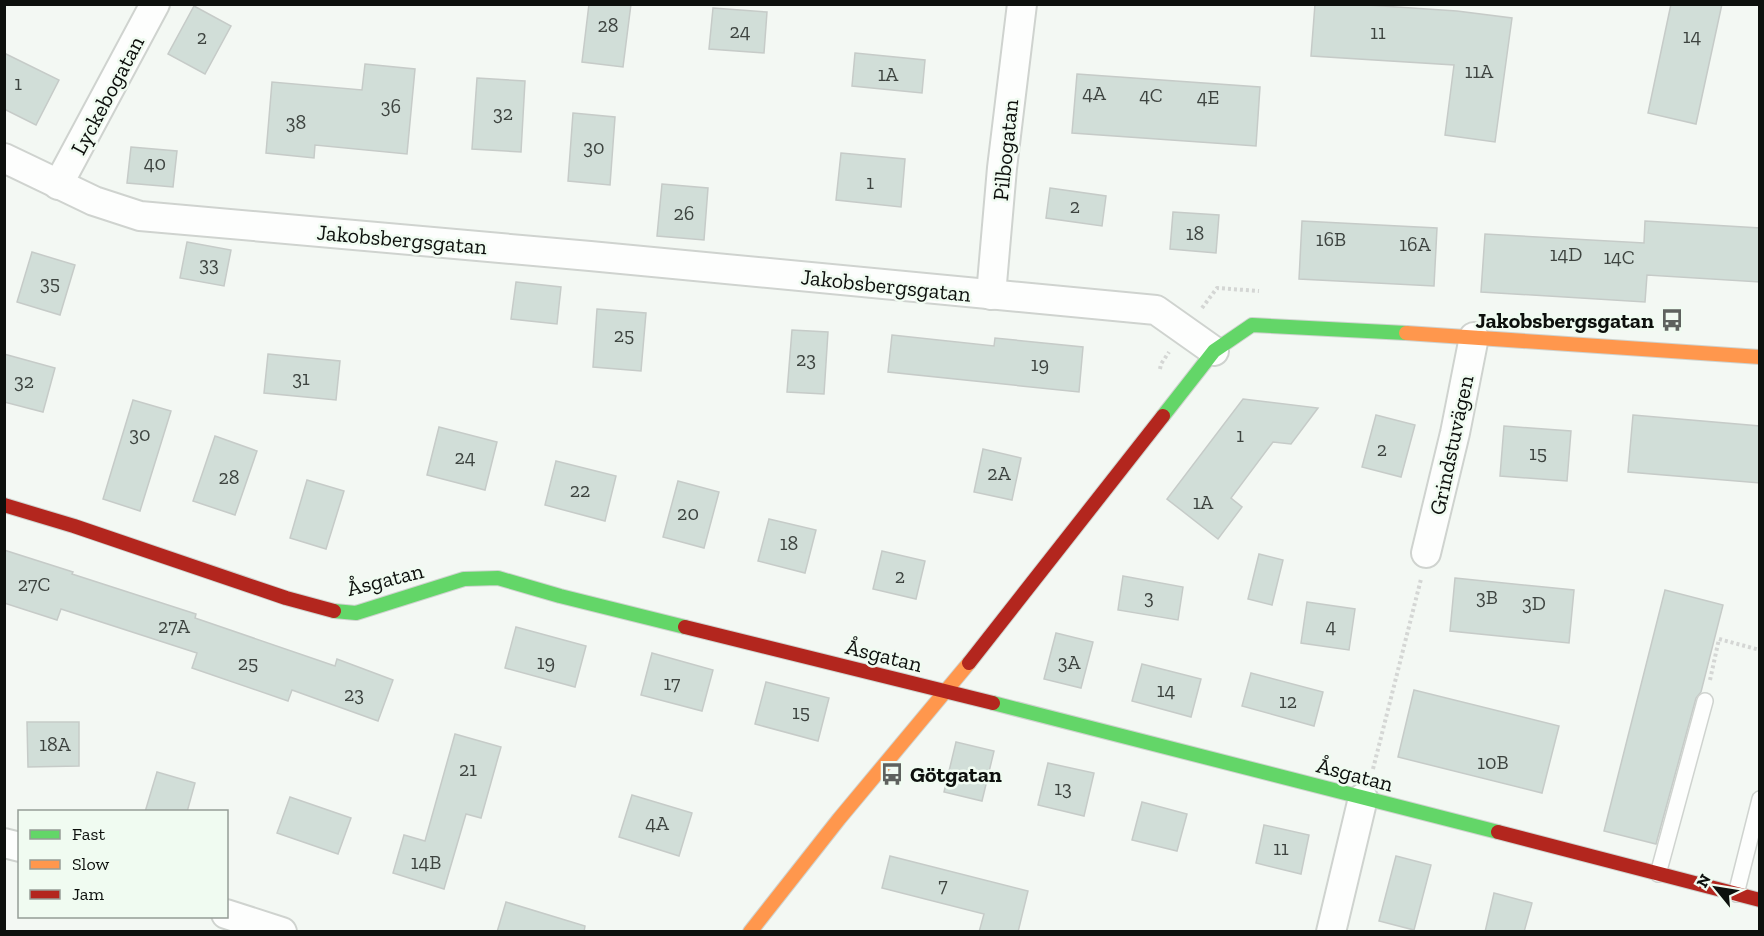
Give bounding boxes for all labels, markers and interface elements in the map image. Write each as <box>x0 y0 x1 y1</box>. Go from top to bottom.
house number: 28 <box>597 13 619 37</box>
house number: 24 <box>729 19 751 43</box>
house number: 11 <box>1370 20 1386 44</box>
house number: 14 <box>1683 24 1701 48</box>
house number: 2 <box>197 25 207 49</box>
street label: Lyckebogatan <box>65 31 150 159</box>
house number: 11A <box>1465 59 1494 83</box>
house number: 1A <box>878 62 899 86</box>
house number: 1 <box>14 71 22 95</box>
house number: 4A <box>1082 81 1107 105</box>
house number: 4C <box>1139 83 1163 107</box>
house number: 4E <box>1197 85 1219 109</box>
house number: 36 <box>381 94 401 118</box>
street label: Pilbogatan <box>987 98 1024 202</box>
house number: 32 <box>493 101 513 125</box>
house number: 38 <box>286 110 306 134</box>
house number: 30 <box>583 135 605 159</box>
house number: 40 <box>144 151 166 175</box>
house number: 1 <box>866 170 874 194</box>
house number: 2 <box>1070 194 1080 218</box>
house number: 26 <box>674 201 694 225</box>
street label: Jakobsbergsgatan <box>316 219 489 260</box>
house number: 18 <box>1186 221 1204 245</box>
house number: 16B <box>1316 227 1346 251</box>
house number: 16A <box>1399 232 1432 256</box>
house number: 14D <box>1550 242 1582 266</box>
house number: 14C <box>1603 245 1635 269</box>
house number: 33 <box>199 252 219 276</box>
street label: Jakobsbergsgatan <box>800 263 973 308</box>
house number: 35 <box>40 271 60 295</box>
place label: Jakobsbergsgatan <box>1475 307 1654 334</box>
bus stop icon: Jakobsbergsgatan <box>1659 307 1685 333</box>
house number: 25 <box>614 323 634 347</box>
house number: 23 <box>796 347 816 371</box>
house number: 19 <box>1031 352 1049 376</box>
house number: 31 <box>292 366 310 390</box>
house number: 32 <box>14 369 34 393</box>
street label: Grindstuvägen <box>1424 372 1480 517</box>
house number: 30 <box>129 422 151 446</box>
house number: 1 <box>1236 423 1244 447</box>
house number: 2 <box>1377 437 1387 461</box>
house number: 15 <box>1529 441 1547 465</box>
house number: 24 <box>454 445 476 469</box>
house number: 2A <box>987 461 1012 485</box>
house number: 28 <box>218 465 240 489</box>
house number: 22 <box>570 478 590 502</box>
house number: 1A <box>1193 490 1214 514</box>
house number: 20 <box>677 501 699 525</box>
house number: 18 <box>780 531 798 555</box>
street label: Åsgatan <box>344 557 427 602</box>
house number: 2 <box>895 564 905 588</box>
house number: 27C <box>18 572 50 596</box>
house number: 3 <box>1144 585 1154 609</box>
house number: 3B <box>1476 585 1498 609</box>
house number: 3D <box>1522 591 1546 615</box>
house number: 27A <box>158 614 191 638</box>
house number: 4 <box>1326 614 1337 638</box>
street label: Åsgatan <box>843 633 925 678</box>
house number: 19 <box>537 650 555 674</box>
house number: 3A <box>1058 650 1081 674</box>
house number: 25 <box>238 651 258 675</box>
house number: 17 <box>664 671 681 695</box>
house number: 14 <box>1157 678 1175 702</box>
house number: 23 <box>344 682 364 706</box>
house number: 12 <box>1279 689 1297 713</box>
house number: 15 <box>792 700 810 724</box>
house number: 18A <box>39 732 72 756</box>
house number: 10B <box>1477 750 1509 774</box>
street label: Åsgatan <box>1314 751 1396 798</box>
house number: 21 <box>459 757 477 781</box>
bus stop icon: Götgatan <box>879 761 905 787</box>
place label: Götgatan <box>910 761 1002 788</box>
house number: 13 <box>1054 776 1072 800</box>
legend <box>18 810 228 918</box>
house number: 4A <box>645 811 670 835</box>
text: Fast <box>72 823 105 845</box>
house number: 11 <box>1273 836 1289 860</box>
house number: 14B <box>411 850 441 874</box>
text: Slow <box>72 853 109 875</box>
north arrow <box>1686 858 1746 918</box>
text: N <box>1692 871 1715 891</box>
house number: 7 <box>938 873 948 897</box>
text: Jam <box>72 883 104 905</box>

